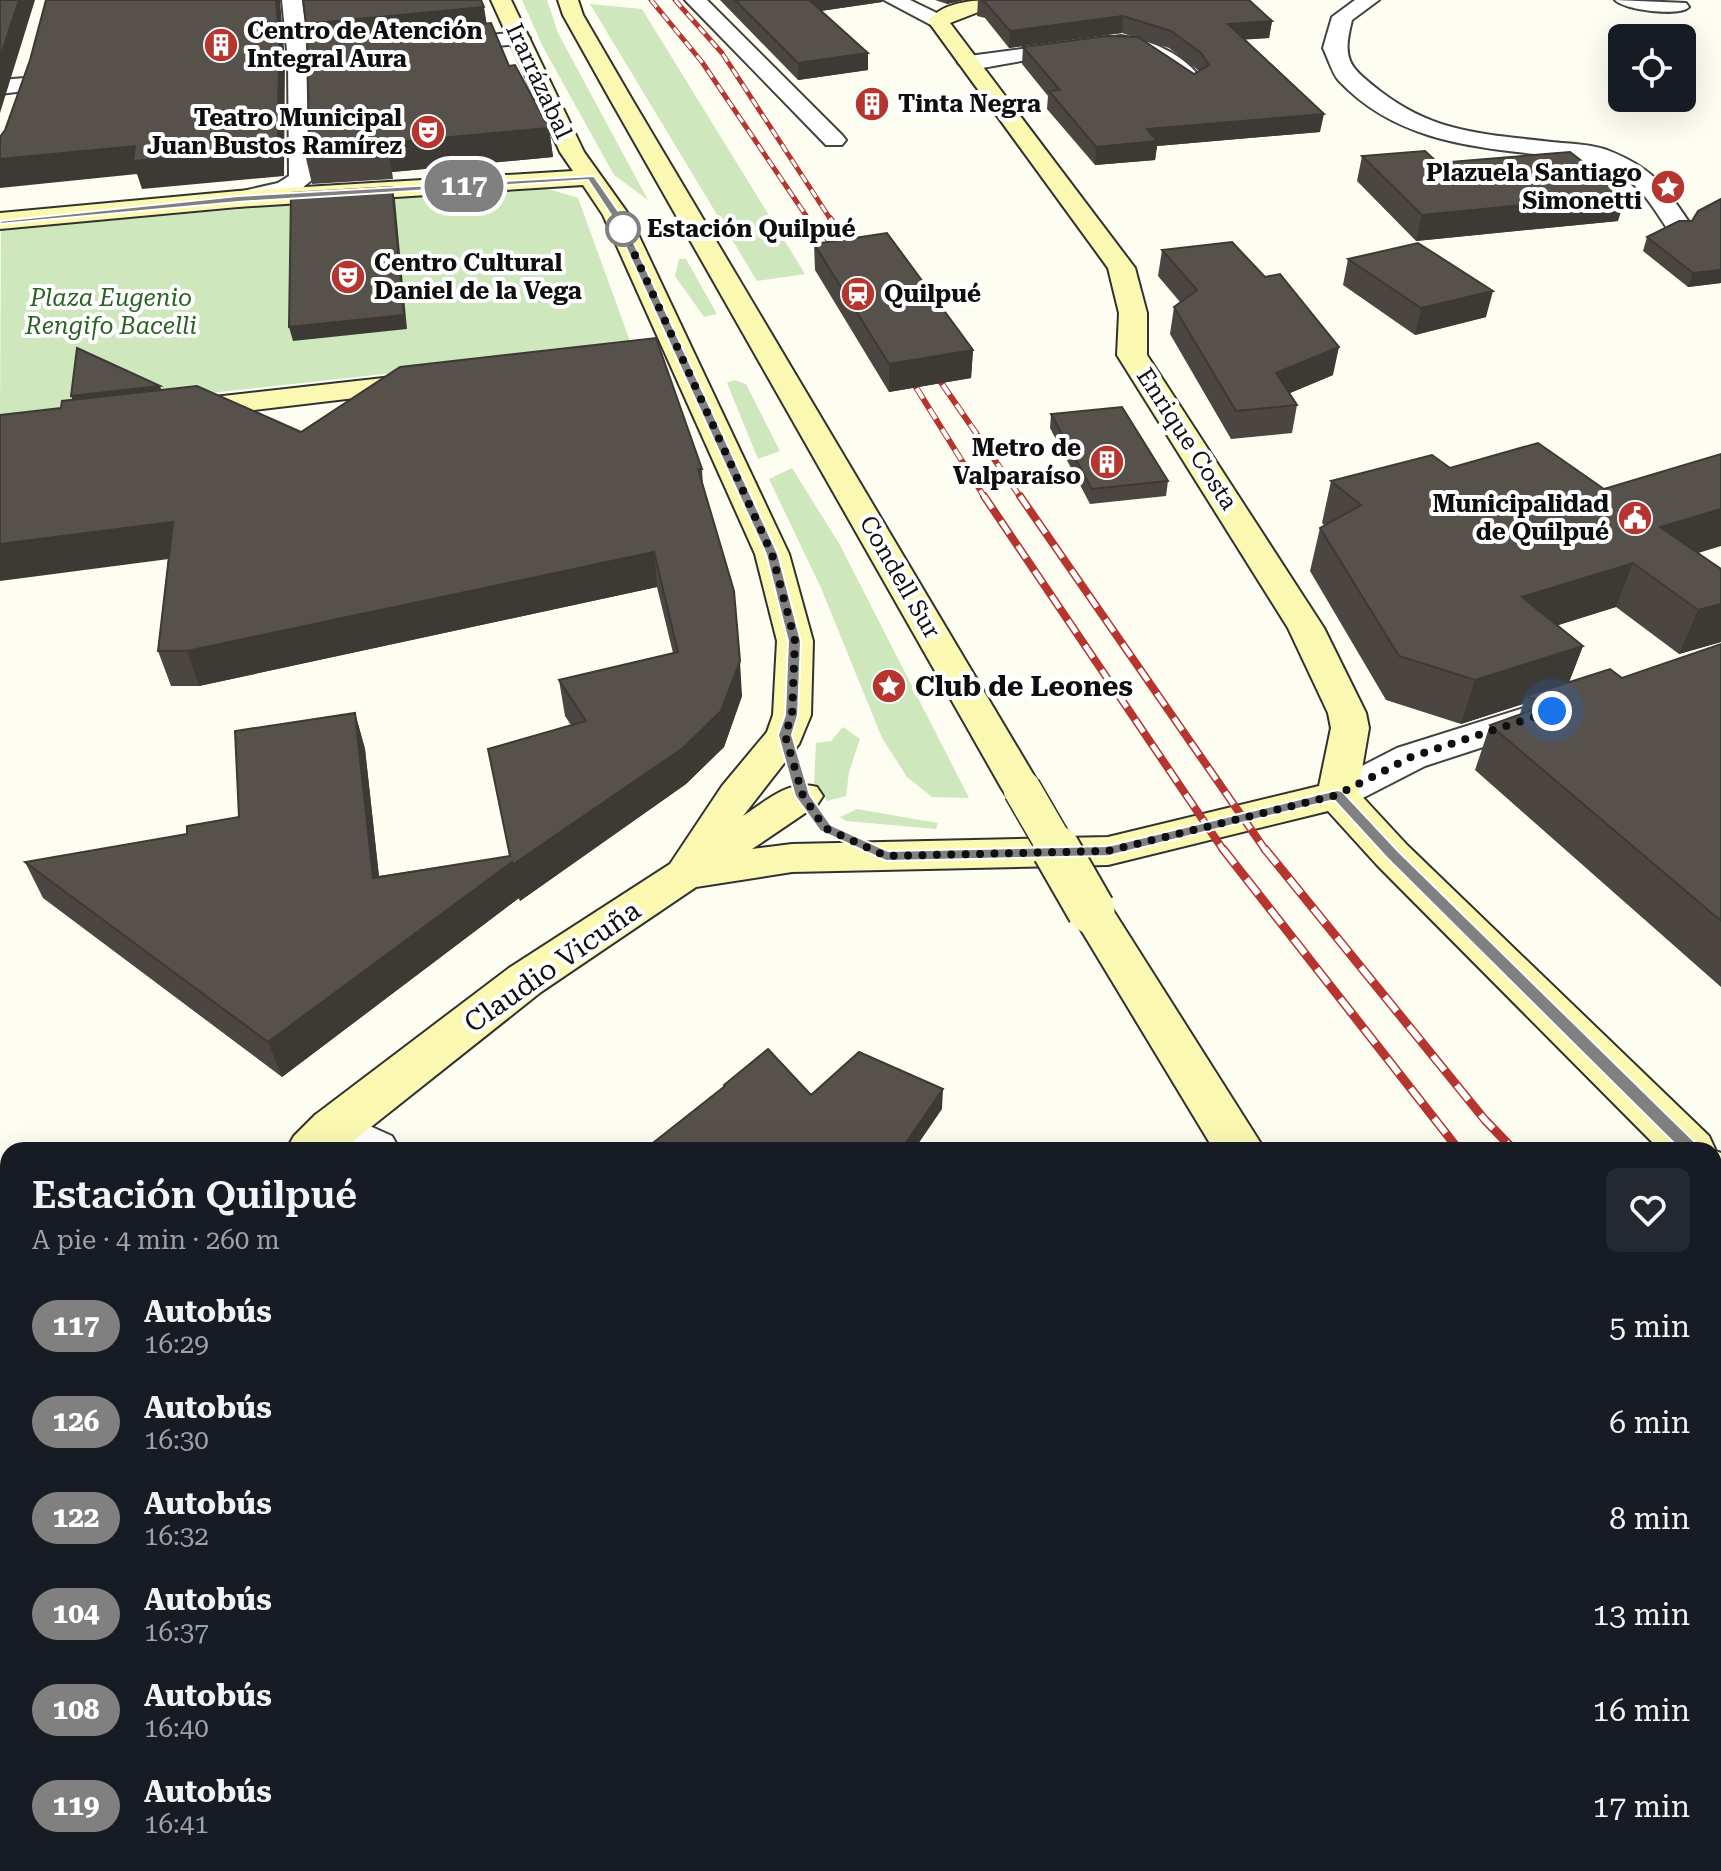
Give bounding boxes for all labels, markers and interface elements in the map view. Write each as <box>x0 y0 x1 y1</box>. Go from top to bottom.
place label: Centro de Atención Integral Aura <box>247 17 483 73</box>
street label: Irarrázabal <box>500 19 578 143</box>
map controls <box>1608 24 1696 112</box>
button: locate <box>1608 24 1696 112</box>
building icon: Centro de Atención Integral Aura <box>202 26 240 64</box>
building icon: Tinta Negra <box>853 85 891 123</box>
place label: Tinta Negra <box>898 90 1041 118</box>
place label: Teatro Municipal Juan Bustos Ramírez <box>147 104 402 160</box>
theatre icon: Teatro Municipal Juan Bustos Ramírez <box>409 113 447 151</box>
place label: Plazuela Santiago Simonetti <box>1426 159 1642 215</box>
line badge: 117 <box>418 160 510 212</box>
place icon: Plazuela Santiago Simonetti <box>1649 168 1687 206</box>
text: 117 <box>440 169 488 202</box>
marker: Estación Quilpué <box>606 212 640 246</box>
place label: Estación Quilpué <box>647 215 856 243</box>
place label: Centro Cultural Daniel de la Vega <box>374 249 582 305</box>
theatre icon: Centro Cultural Daniel de la Vega <box>329 258 367 296</box>
station icon: Quilpué <box>839 275 877 313</box>
place label: Quilpué <box>884 280 981 308</box>
park label: Plaza Eugenio Rengifo Bacelli <box>24 284 197 340</box>
street label: Enrique Costa <box>1131 363 1243 515</box>
place label: Metro de Valparaíso <box>953 434 1081 490</box>
building icon: Metro de Valparaíso <box>1088 443 1126 481</box>
place label: Municipalidad de Quilpué <box>1432 490 1609 546</box>
public building icon: Municipalidad de Quilpué <box>1616 499 1654 537</box>
street label: Condell Sur <box>854 511 946 643</box>
place icon: Club de Leones <box>870 667 908 705</box>
place label: Club de Leones <box>915 670 1133 703</box>
your location <box>1532 691 1572 731</box>
street label: Claudio Vicuña <box>458 893 647 1039</box>
button: heart <box>1606 1168 1690 1252</box>
text: Estación Quilpué <box>32 1173 357 1217</box>
text: A pie · 4 min · 260 m <box>32 1225 280 1255</box>
text: Autobús <box>144 1294 272 1329</box>
text: 117 <box>52 1309 100 1342</box>
text: 5 min <box>1609 1309 1690 1344</box>
text: 16:29 <box>144 1329 209 1359</box>
text: Autobús <box>144 1390 272 1425</box>
text: 126 <box>52 1405 100 1438</box>
text: 6 min <box>1609 1405 1690 1440</box>
text: 16:30 <box>144 1425 209 1455</box>
text: Autobús <box>144 1486 272 1521</box>
text: 122 <box>52 1501 100 1534</box>
text: 8 min <box>1609 1501 1690 1536</box>
text: 16:32 <box>144 1521 209 1551</box>
text: Autobús <box>144 1582 272 1617</box>
text: 104 <box>52 1597 100 1630</box>
text: 13 min <box>1593 1597 1690 1632</box>
text: 16:37 <box>144 1617 209 1647</box>
text: Autobús <box>144 1678 272 1713</box>
text: 108 <box>52 1693 100 1726</box>
text: 16 min <box>1593 1693 1690 1728</box>
text: 16:40 <box>144 1713 209 1743</box>
text: Autobús <box>144 1774 272 1809</box>
text: 119 <box>52 1789 100 1822</box>
text: 17 min <box>1593 1789 1690 1824</box>
text: 16:41 <box>144 1809 209 1839</box>

